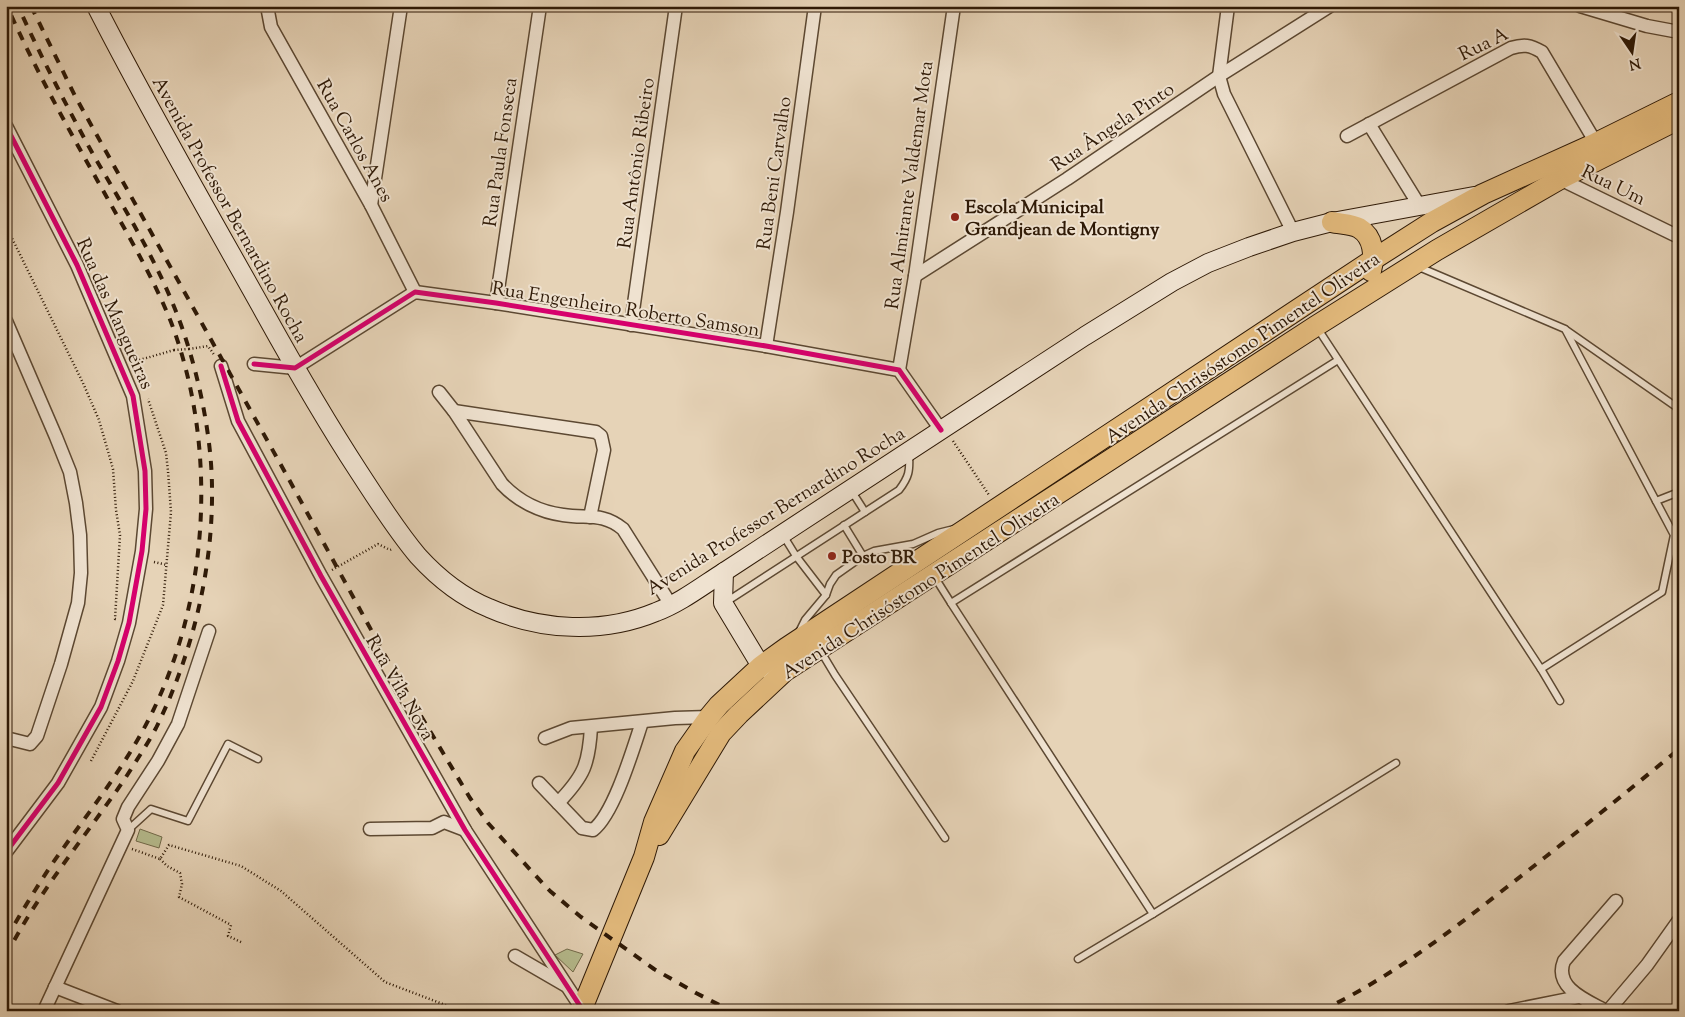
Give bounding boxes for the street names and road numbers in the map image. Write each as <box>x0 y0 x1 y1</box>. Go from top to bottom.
street label: Rua A <box>1455 21 1514 69</box>
street label: Rua Almirante Valdemar Mota <box>880 59 941 311</box>
street label: Avenida Professor Bernardino Rocha <box>144 72 314 348</box>
street label: Rua Carlos Anes <box>309 75 399 208</box>
street label: Rua Paula Fonseca <box>478 76 525 229</box>
street label: Rua Antônio Ribeiro <box>612 76 663 250</box>
street label: Rua Ângela Pinto <box>1047 77 1180 179</box>
street label: Rua Beni Carvalho <box>751 95 800 252</box>
street label: Rua Um <box>1576 159 1650 213</box>
street label: Rua das Mangueiras <box>68 234 159 394</box>
street label: Avenida Chrisóstomo Pimentel Oliveira <box>1101 247 1386 451</box>
street label: Rua Engenheiro Roberto Samson <box>490 276 761 345</box>
street label: Avenida Professor Bernardino Rocha <box>642 421 911 603</box>
street label: Avenida Chrisóstomo Pimentel Oliveira <box>777 487 1066 687</box>
street label: Rua Vila Nova <box>358 630 440 746</box>

